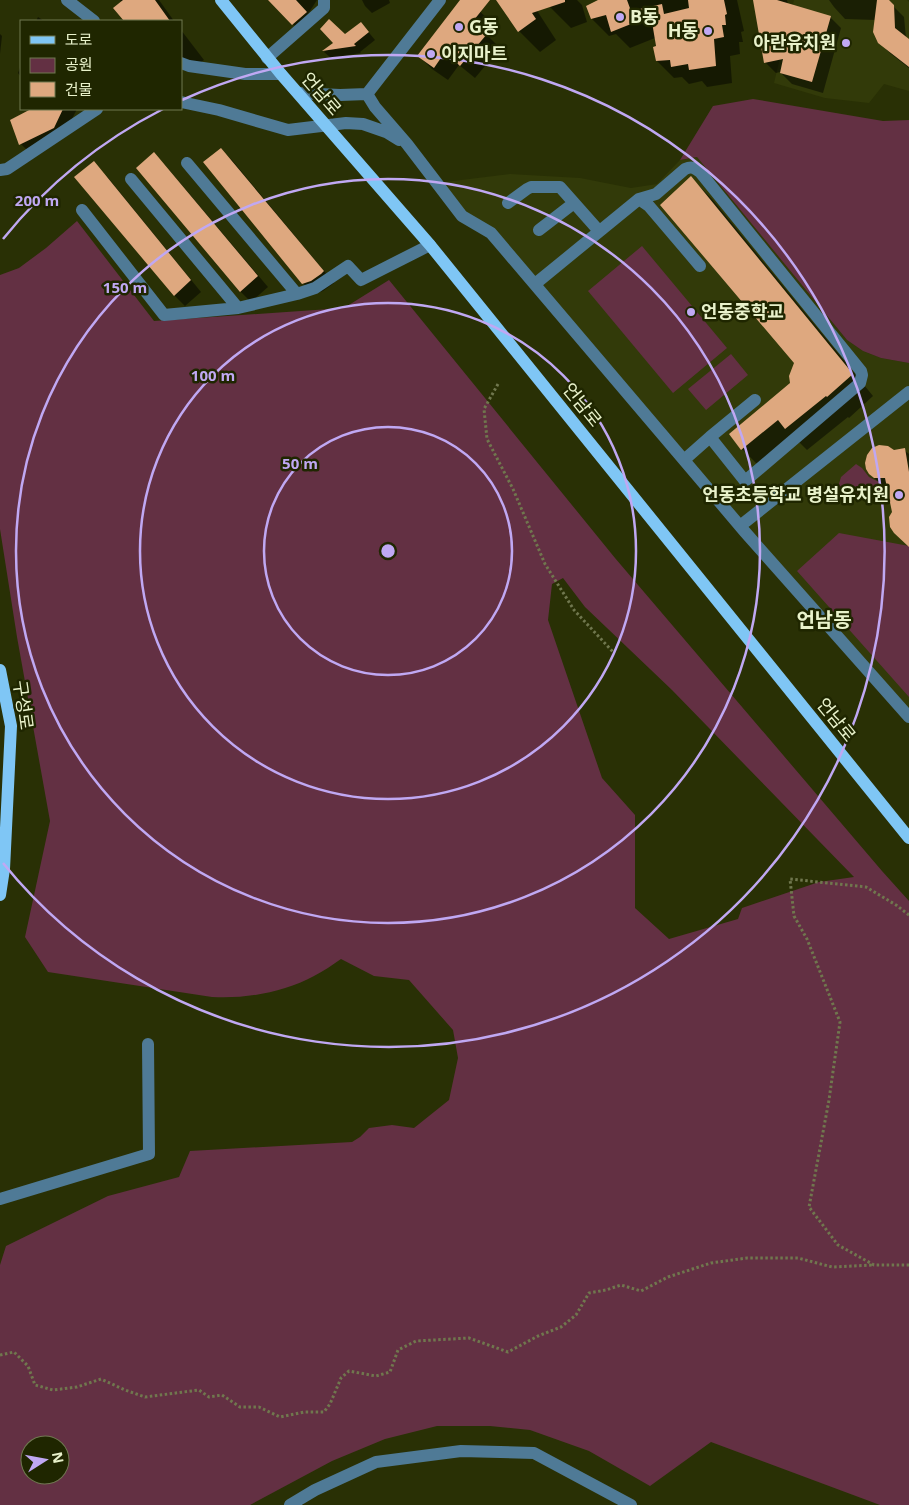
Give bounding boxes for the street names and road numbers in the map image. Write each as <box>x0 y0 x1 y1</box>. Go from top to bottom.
street label: 언남로 <box>296 67 347 120</box>
street label: 언남로 <box>558 378 608 431</box>
street label: 구성로 <box>9 679 39 731</box>
street label: 언남로 <box>812 693 862 746</box>

